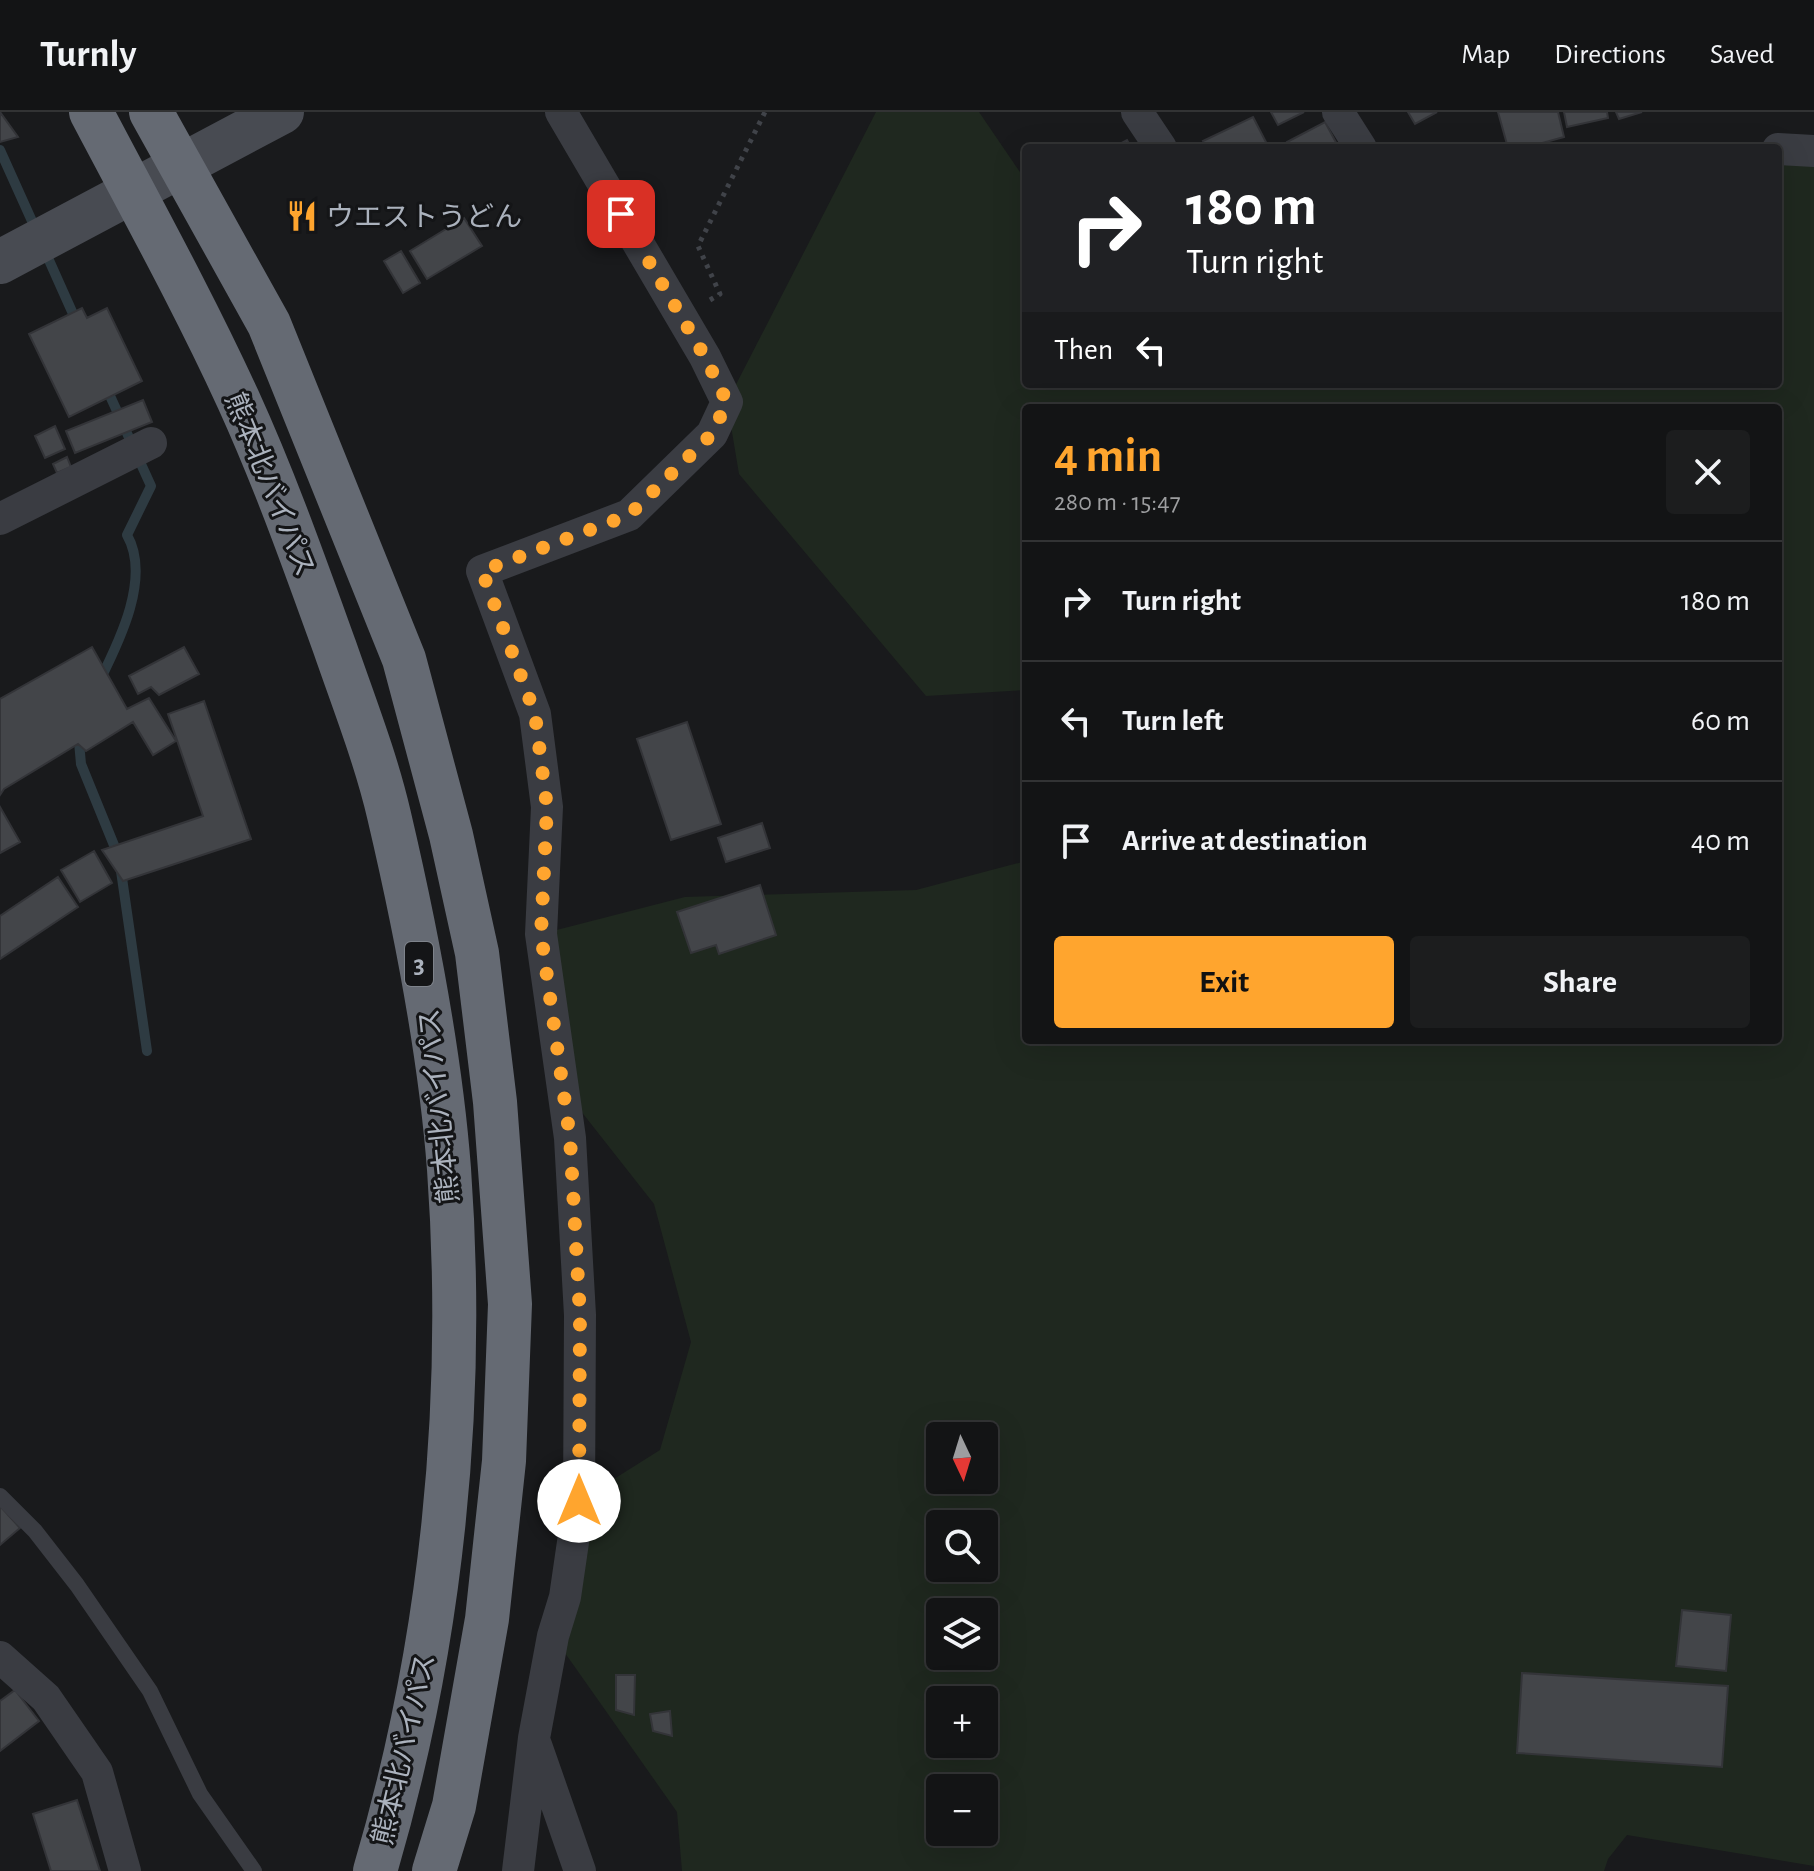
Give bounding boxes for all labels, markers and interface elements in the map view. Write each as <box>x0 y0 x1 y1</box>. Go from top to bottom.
text: Turnly <box>40 36 136 74</box>
text: Map <box>1461 41 1510 69</box>
text: Directions <box>1554 41 1666 69</box>
text: Saved <box>1710 41 1774 69</box>
icon: right <box>1054 176 1158 280</box>
text: 180 m <box>1186 179 1317 235</box>
pin <box>587 180 655 248</box>
icon: arrive <box>599 192 643 236</box>
restaurant icon: ウエストうどん <box>285 199 319 233</box>
place label: ウエストうどん <box>326 203 522 232</box>
text: Turn right <box>1186 244 1323 280</box>
icon: left <box>1129 328 1173 372</box>
text: Then <box>1054 335 1113 365</box>
street label: 熊本北バイパス <box>220 388 321 581</box>
button: close <box>1666 430 1750 514</box>
text: 4 min <box>1054 433 1162 481</box>
text: 280 m · 15:47 <box>1054 489 1181 515</box>
icon: right <box>1054 579 1098 623</box>
text: Turn right <box>1122 586 1241 616</box>
text: 180 m <box>1681 586 1750 616</box>
icon: left <box>1054 699 1098 743</box>
text: Turn left <box>1122 706 1223 736</box>
text: 60 m <box>1691 706 1750 736</box>
icon: arrive <box>1054 819 1098 863</box>
text: Arrive at destination <box>1122 826 1368 856</box>
text: 40 m <box>1691 826 1750 856</box>
button: Exit <box>1054 936 1394 1028</box>
button: Share <box>1410 936 1750 1028</box>
road number: 3 <box>405 942 433 986</box>
street label: 熊本北バイパス <box>414 1007 464 1205</box>
north arrow <box>926 1422 998 1494</box>
map controls <box>926 1422 998 1846</box>
position arrow <box>537 1459 621 1543</box>
button: search <box>926 1510 998 1582</box>
button: layers <box>926 1598 998 1670</box>
street label: 熊本北バイパス <box>367 1651 441 1848</box>
button: + <box>926 1686 998 1758</box>
button: − <box>926 1774 998 1846</box>

